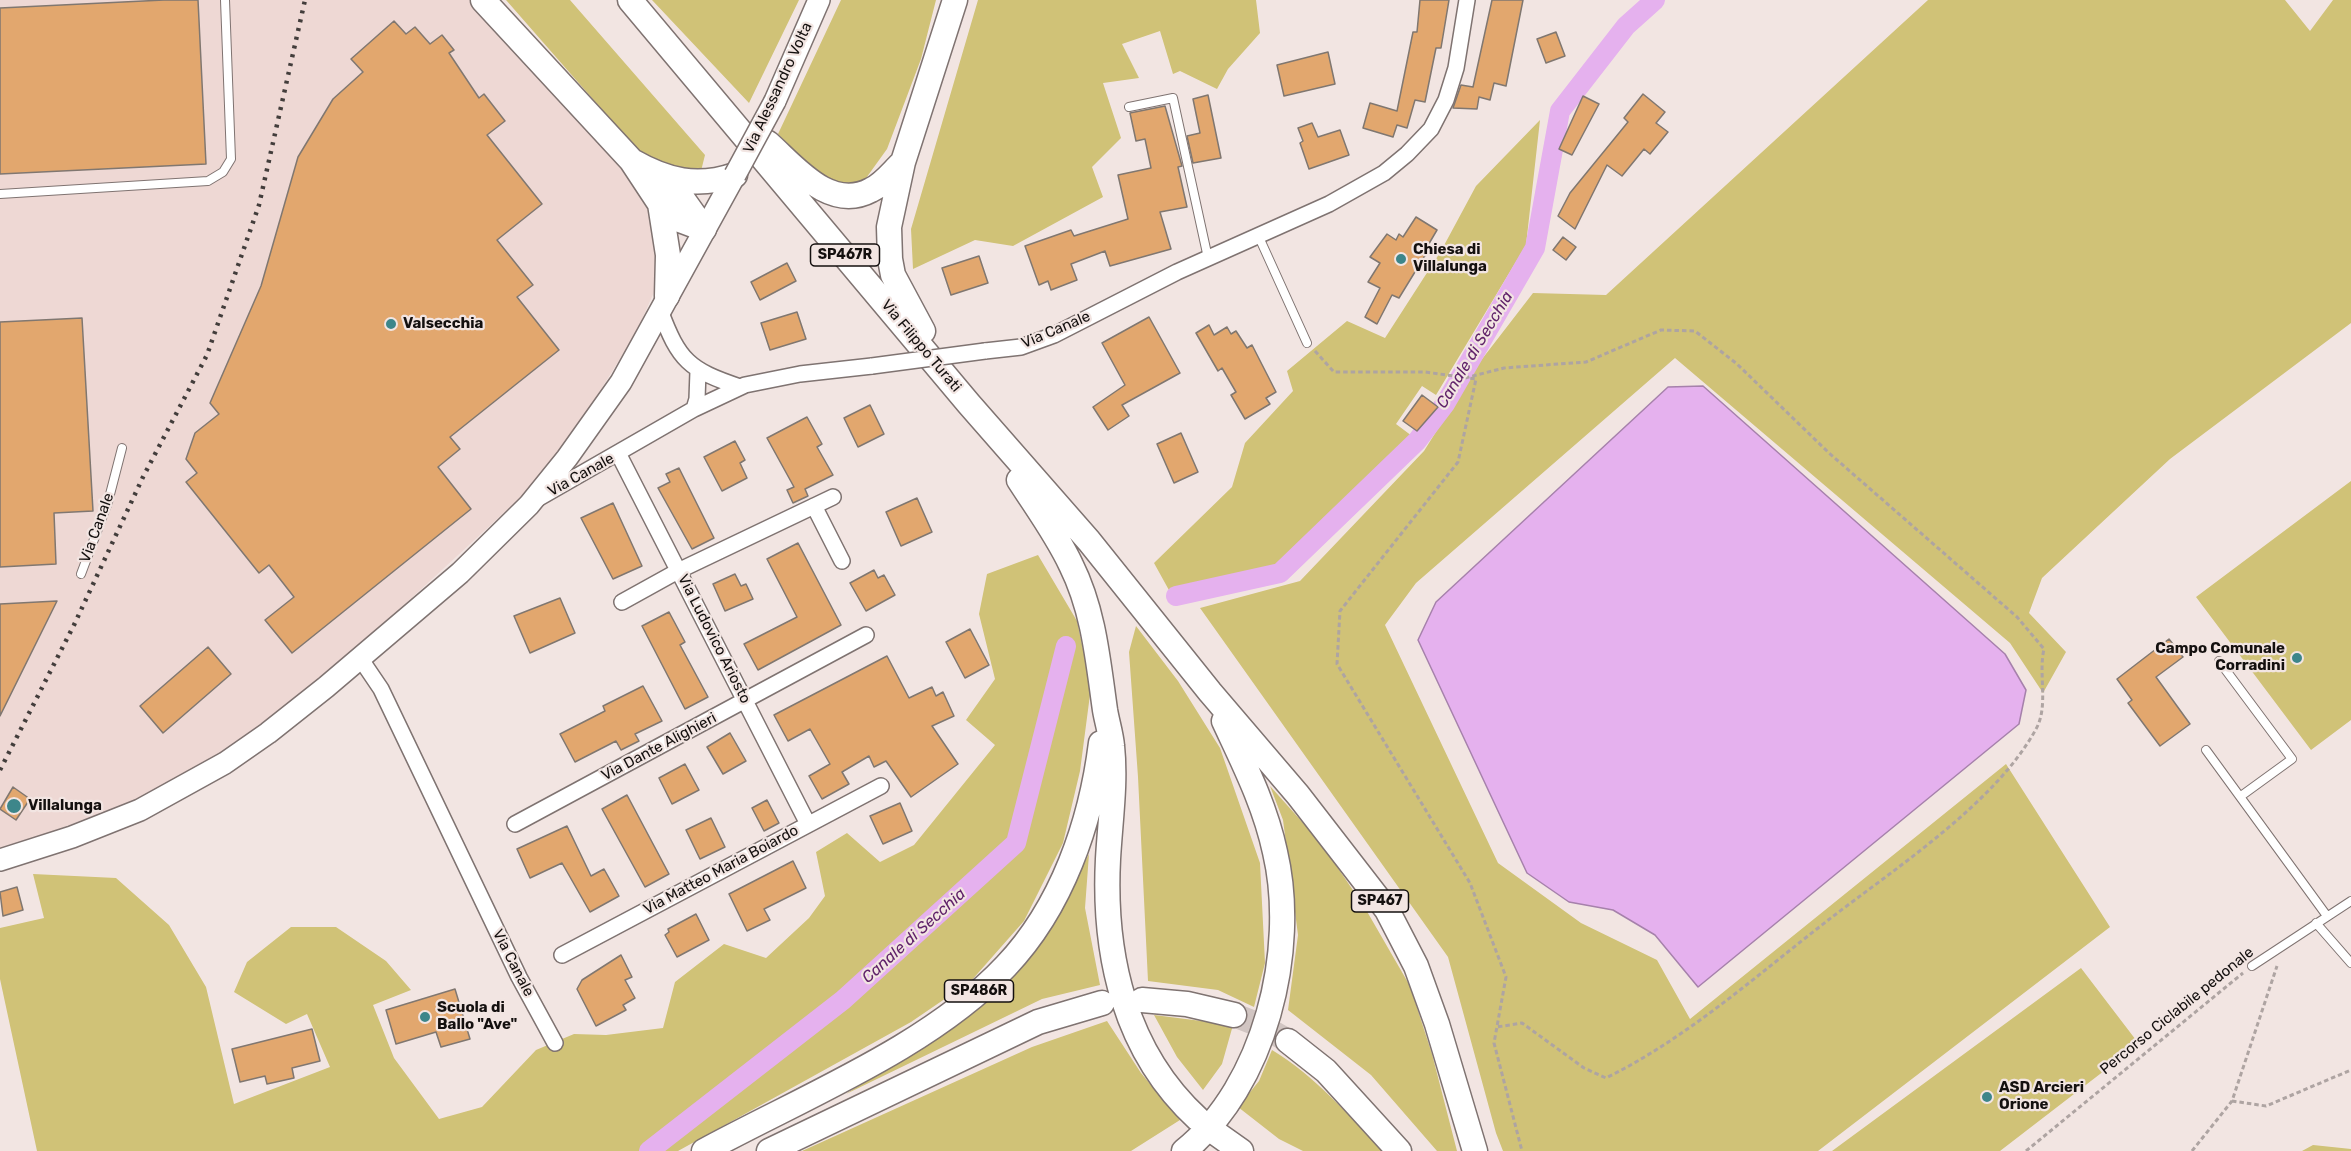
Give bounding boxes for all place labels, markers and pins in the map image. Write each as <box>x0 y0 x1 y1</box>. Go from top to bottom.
place label: Chiesa di Villalunga <box>1413 241 1487 276</box>
marker: Chiesa di Villalunga <box>1394 252 1408 266</box>
place label: Valsecchia <box>403 315 483 333</box>
marker: Valsecchia <box>384 317 398 331</box>
place label: Campo Comunale Corradini <box>2155 640 2285 675</box>
marker: Campo Comunale Corradini <box>2290 651 2304 665</box>
marker: Villalunga <box>5 797 23 815</box>
place label: Villalunga <box>28 797 102 815</box>
place label: Scuola di Ballo "Ave" <box>437 999 517 1034</box>
marker: Scuola di Ballo "Ave" <box>418 1010 432 1024</box>
place label: ASD Arcieri Orione <box>1999 1079 2084 1114</box>
marker: ASD Arcieri Orione <box>1980 1090 1994 1104</box>

